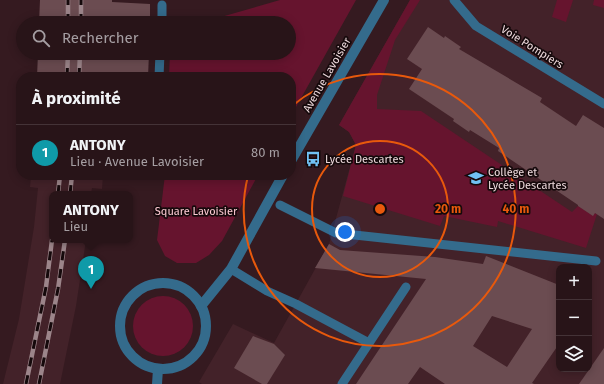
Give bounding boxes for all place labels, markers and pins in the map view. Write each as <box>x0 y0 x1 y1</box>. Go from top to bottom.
bus stop icon: Lycée Descartes <box>304 150 322 168</box>
place label: Lycée Descartes <box>325 153 404 166</box>
place label: Collège et Lycée Descartes <box>488 166 567 192</box>
school or university icon: Collège et Lycée Descartes <box>467 169 485 187</box>
centre of rings <box>373 202 387 216</box>
pin: 1 <box>78 256 104 289</box>

